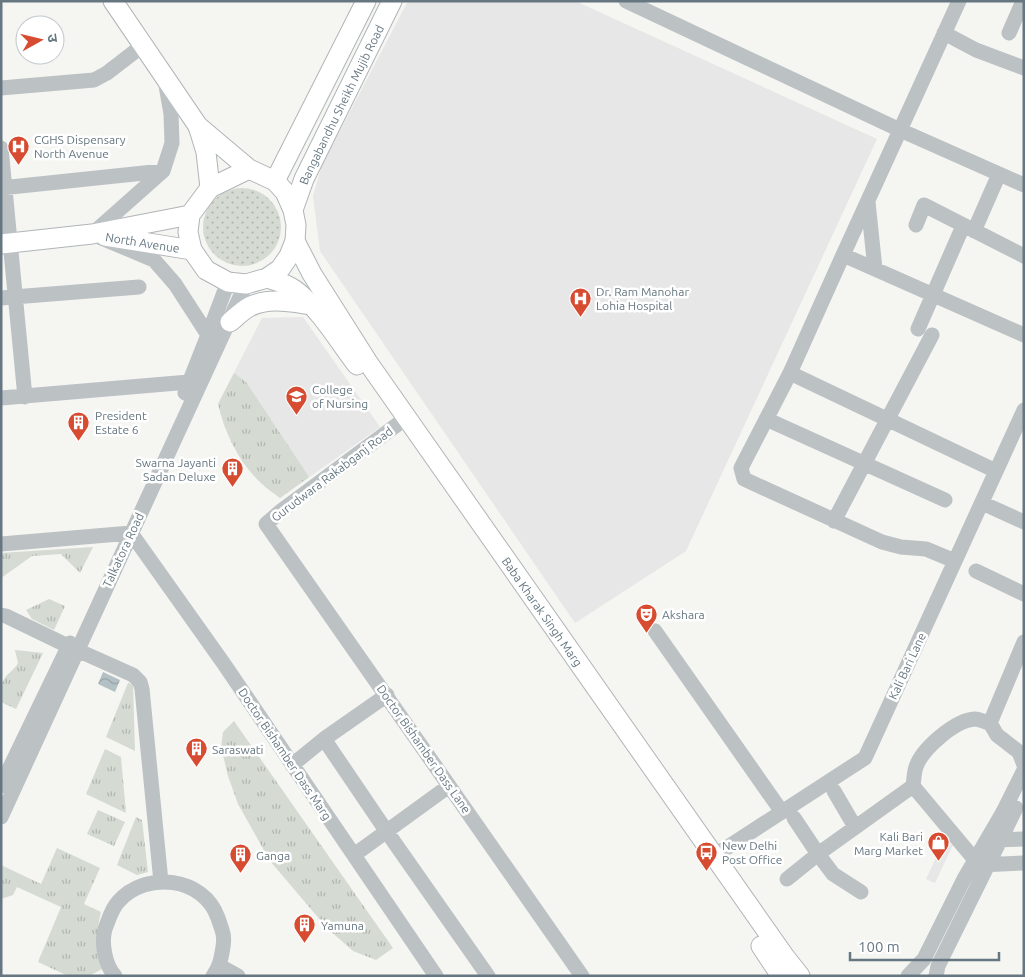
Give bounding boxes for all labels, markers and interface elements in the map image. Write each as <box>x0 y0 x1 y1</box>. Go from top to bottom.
north arrow <box>15 15 65 65</box>
street label: Bangabandhu Sheikh Mujib Road <box>296 23 386 186</box>
text: उ <box>44 33 61 44</box>
place label: CGHS Dispensary North Avenue <box>34 133 126 160</box>
hospital icon: CGHS Dispensary North Avenue <box>6 134 30 165</box>
street label: North Avenue <box>104 230 181 254</box>
place label: Dr. Ram Manohar Lohia Hospital <box>596 285 689 312</box>
hospital icon: Dr. Ram Manohar Lohia Hospital <box>568 286 592 317</box>
place label: College of Nursing <box>312 383 368 410</box>
school or university icon: College of Nursing <box>284 384 308 415</box>
place label: President Estate 6 <box>95 409 147 436</box>
building icon: President Estate 6 <box>67 410 91 441</box>
street label: Gurudwara Rakabganj Road <box>269 424 395 524</box>
place label: Swarna Jayanti Sadan Deluxe <box>135 456 216 483</box>
building icon: Swarna Jayanti Sadan Deluxe <box>220 457 244 488</box>
street label: Talkatora Road <box>100 511 146 589</box>
street label: Baba Kharak Singh Marg <box>500 554 585 669</box>
theatre icon: Akshara <box>634 602 658 633</box>
place label: Akshara <box>662 608 705 621</box>
street label: Kali Bari Lane <box>886 631 928 701</box>
street label: Doctor Bishamber Dass Lane <box>375 682 473 816</box>
street label: Doctor Bishamber Dass Marg <box>236 686 334 822</box>
building icon: Saraswati <box>184 737 208 768</box>
place label: Saraswati <box>212 743 264 756</box>
place label: Kali Bari Marg Market <box>854 830 923 857</box>
shop icon: Kali Bari Marg Market <box>927 831 951 862</box>
place label: New Delhi Post Office <box>722 839 782 866</box>
bus stop icon: New Delhi Post Office <box>694 840 718 871</box>
building icon: Ganga <box>228 843 252 874</box>
place label: Ganga <box>256 849 290 862</box>
building icon: Yamuna <box>293 913 317 944</box>
place label: Yamuna <box>321 919 364 932</box>
scale bar <box>850 930 999 962</box>
text: 100 m <box>858 938 900 955</box>

